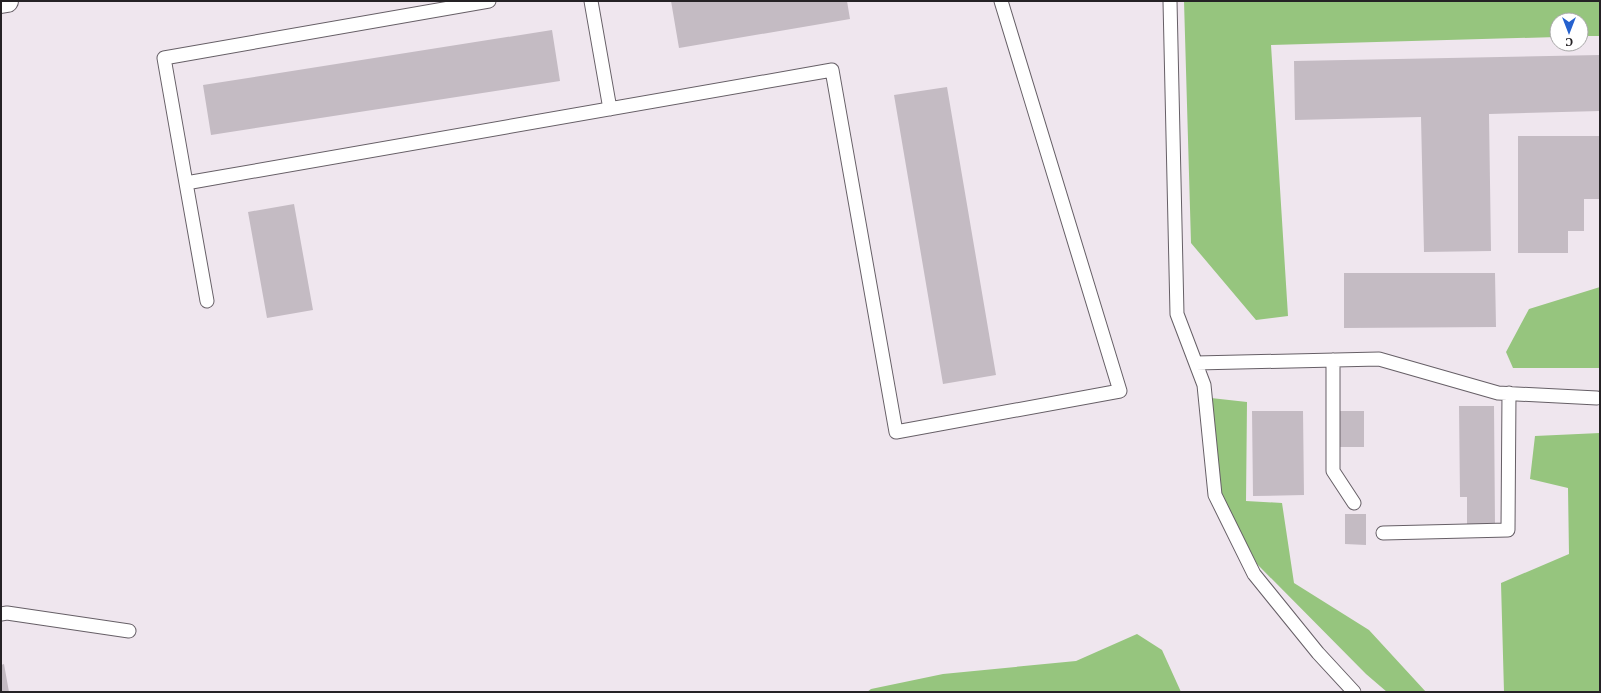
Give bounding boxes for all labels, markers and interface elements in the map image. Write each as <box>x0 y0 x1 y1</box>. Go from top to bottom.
north arrow <box>1549 12 1589 52</box>
text: С <box>1565 35 1573 49</box>

